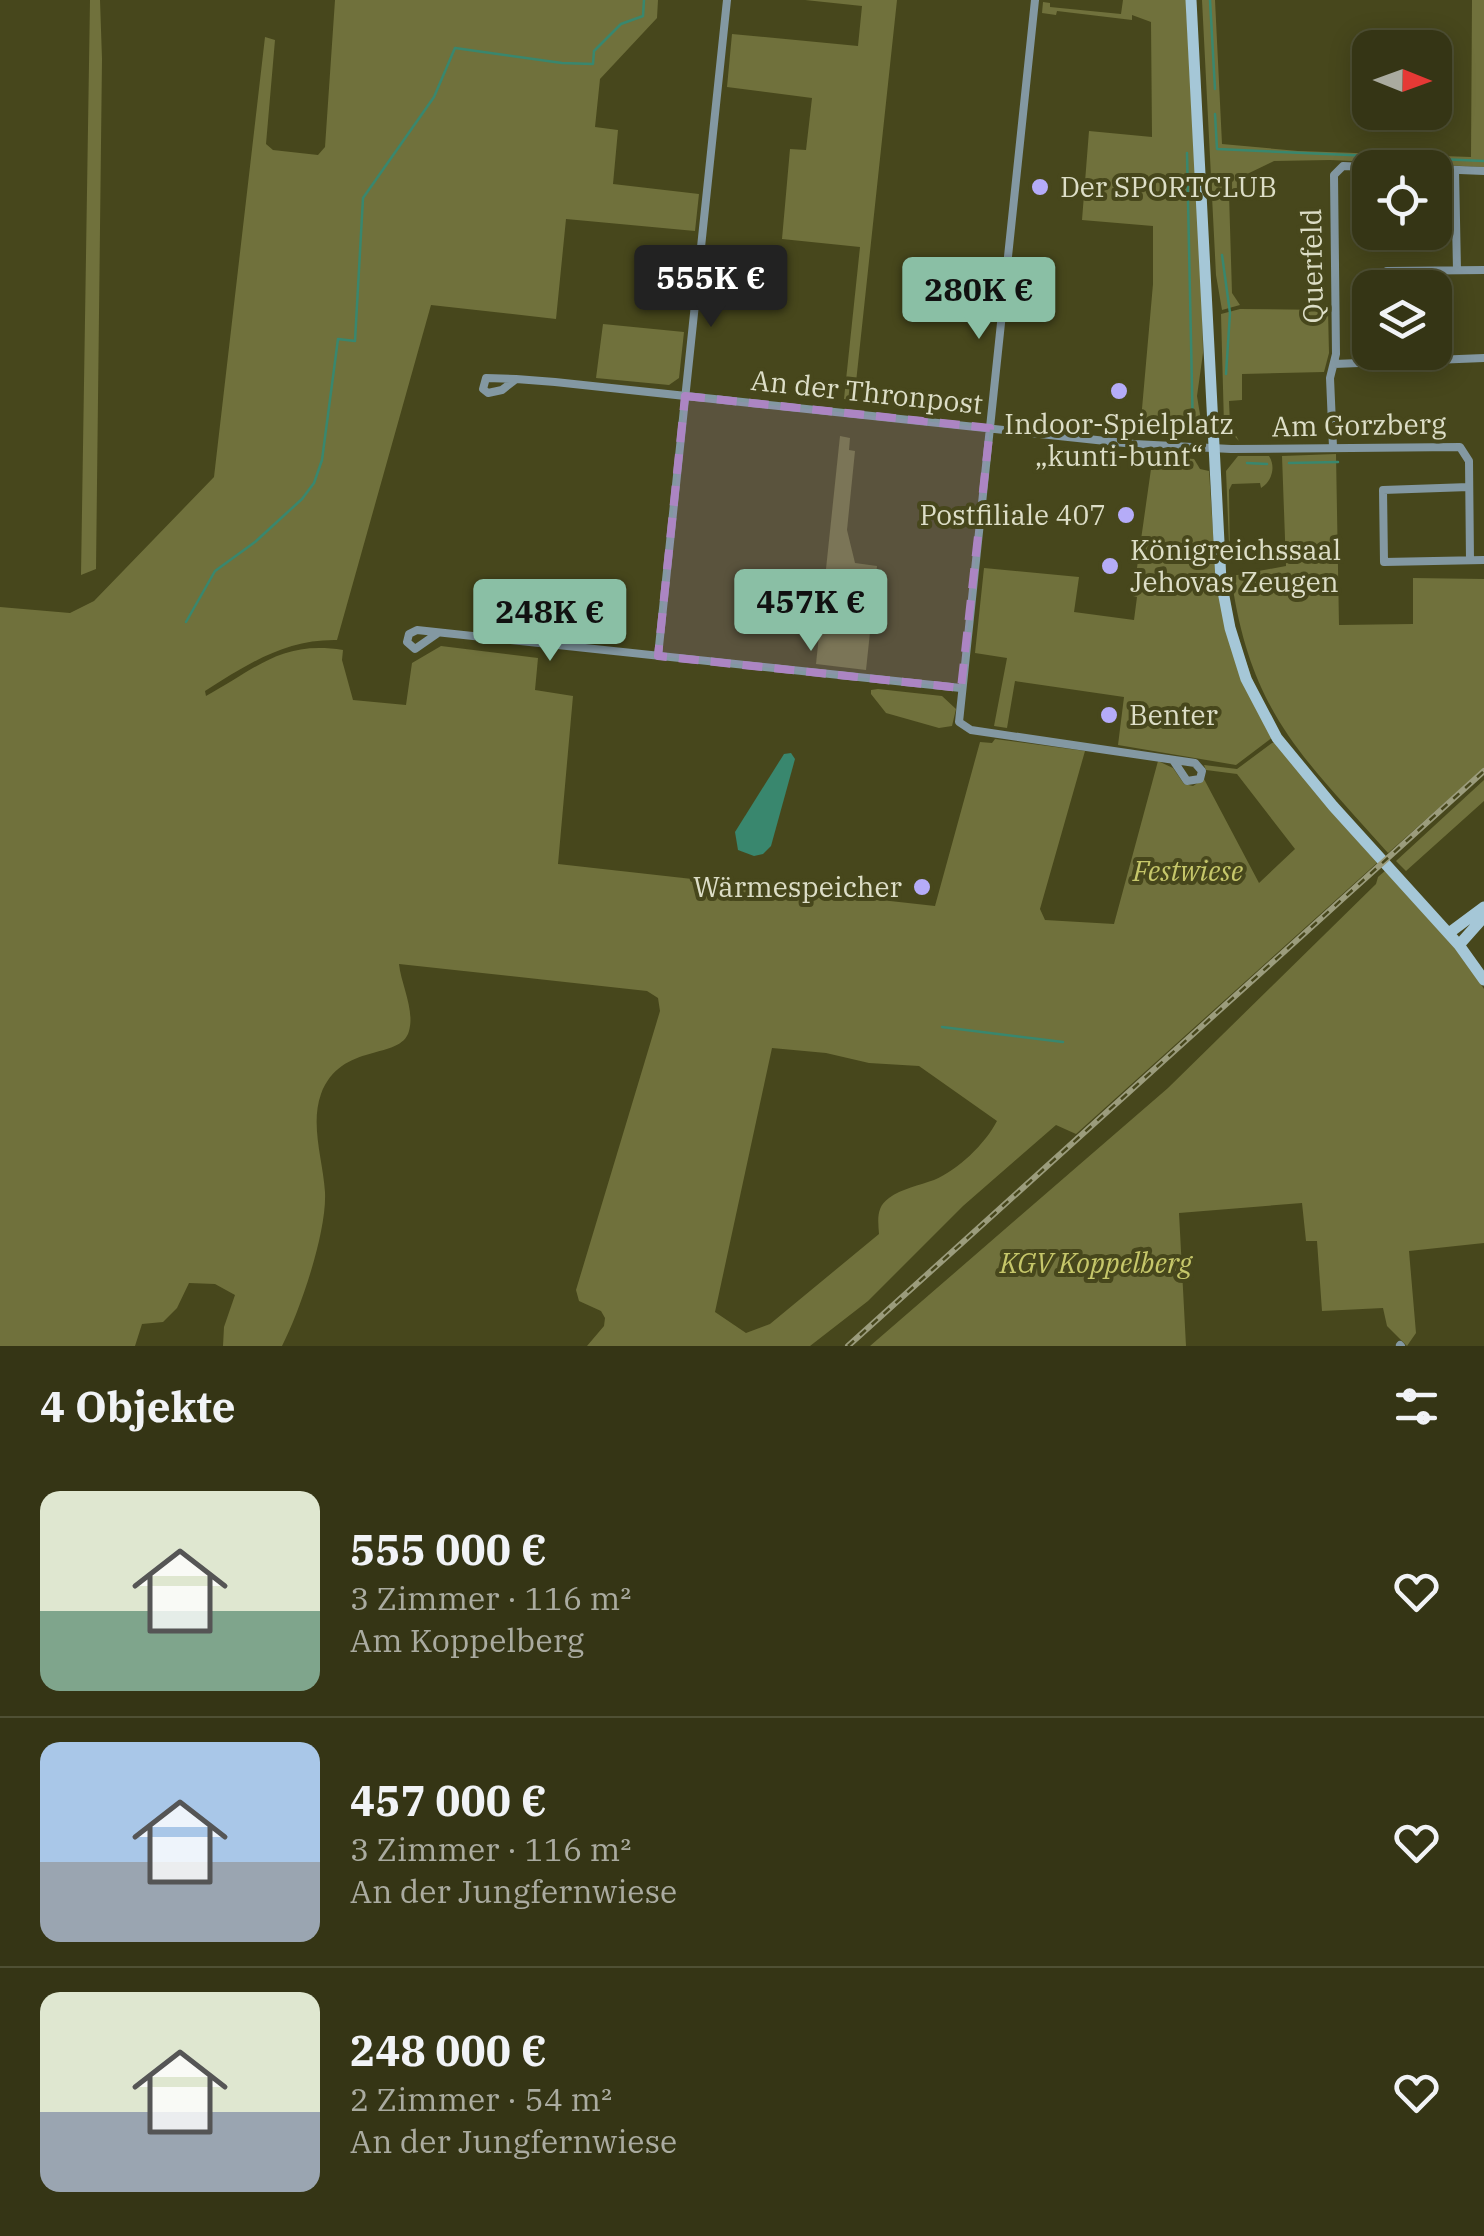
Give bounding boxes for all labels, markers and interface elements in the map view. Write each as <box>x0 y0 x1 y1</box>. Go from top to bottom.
north arrow <box>1352 30 1452 130</box>
map controls <box>1352 30 1452 370</box>
button: locate <box>1352 150 1452 250</box>
place label: Der SPORTCLUB <box>1060 168 1277 205</box>
marker: Der SPORTCLUB <box>1029 176 1051 198</box>
street label: Querfeld <box>1292 208 1331 324</box>
pin: 555K € <box>630 245 792 330</box>
text: 555K € <box>656 256 766 298</box>
pin: 280K € <box>898 257 1060 342</box>
text: 280K € <box>924 268 1034 310</box>
button: layers <box>1352 270 1452 370</box>
street label: An der Thronpost <box>749 361 985 422</box>
marker: Indoor-Spielplatz „kunti-bunt“ <box>1108 380 1130 402</box>
street label: Am Gorzberg <box>1271 404 1447 445</box>
place label: Indoor-Spielplatz „kunti-bunt“ <box>1004 405 1234 474</box>
place label: Postfiliale 407 <box>919 496 1106 533</box>
marker: Postfiliale 407 <box>1115 504 1137 526</box>
place label: Königreichssaal Jehovas Zeugen <box>1130 531 1341 600</box>
marker: Königreichssaal Jehovas Zeugen <box>1099 555 1121 577</box>
pin: 457K € <box>730 569 892 654</box>
pin: 248K € <box>469 579 631 664</box>
text: 457K € <box>756 580 866 622</box>
text: 248K € <box>495 590 605 632</box>
place label: Benter <box>1129 696 1219 733</box>
marker: Benter <box>1098 704 1120 726</box>
park label: Festwiese <box>1132 852 1244 889</box>
place label: Wärmespeicher <box>693 868 903 905</box>
marker: Wärmespeicher <box>911 876 933 898</box>
park label: KGV Koppelberg <box>999 1244 1193 1281</box>
text: 4 Objekte <box>40 1379 236 1434</box>
icon: filters <box>1389 1379 1444 1434</box>
text: 555 000 € <box>350 1522 547 1577</box>
icon: home <box>120 1531 240 1651</box>
icon: heart <box>1389 1564 1444 1619</box>
text: 3 Zimmer · 116 m² <box>350 1577 631 1619</box>
text: Am Koppelberg <box>350 1619 584 1661</box>
text: 457 000 € <box>350 1773 547 1828</box>
icon: home <box>120 1782 240 1902</box>
icon: heart <box>1389 1815 1444 1870</box>
text: 3 Zimmer · 116 m² <box>350 1828 631 1870</box>
text: An der Jungfernwiese <box>350 1870 677 1912</box>
text: 248 000 € <box>350 2023 547 2078</box>
icon: home <box>120 2032 240 2152</box>
icon: heart <box>1389 2065 1444 2120</box>
text: 2 Zimmer · 54 m² <box>350 2078 612 2120</box>
text: An der Jungfernwiese <box>350 2120 677 2162</box>

